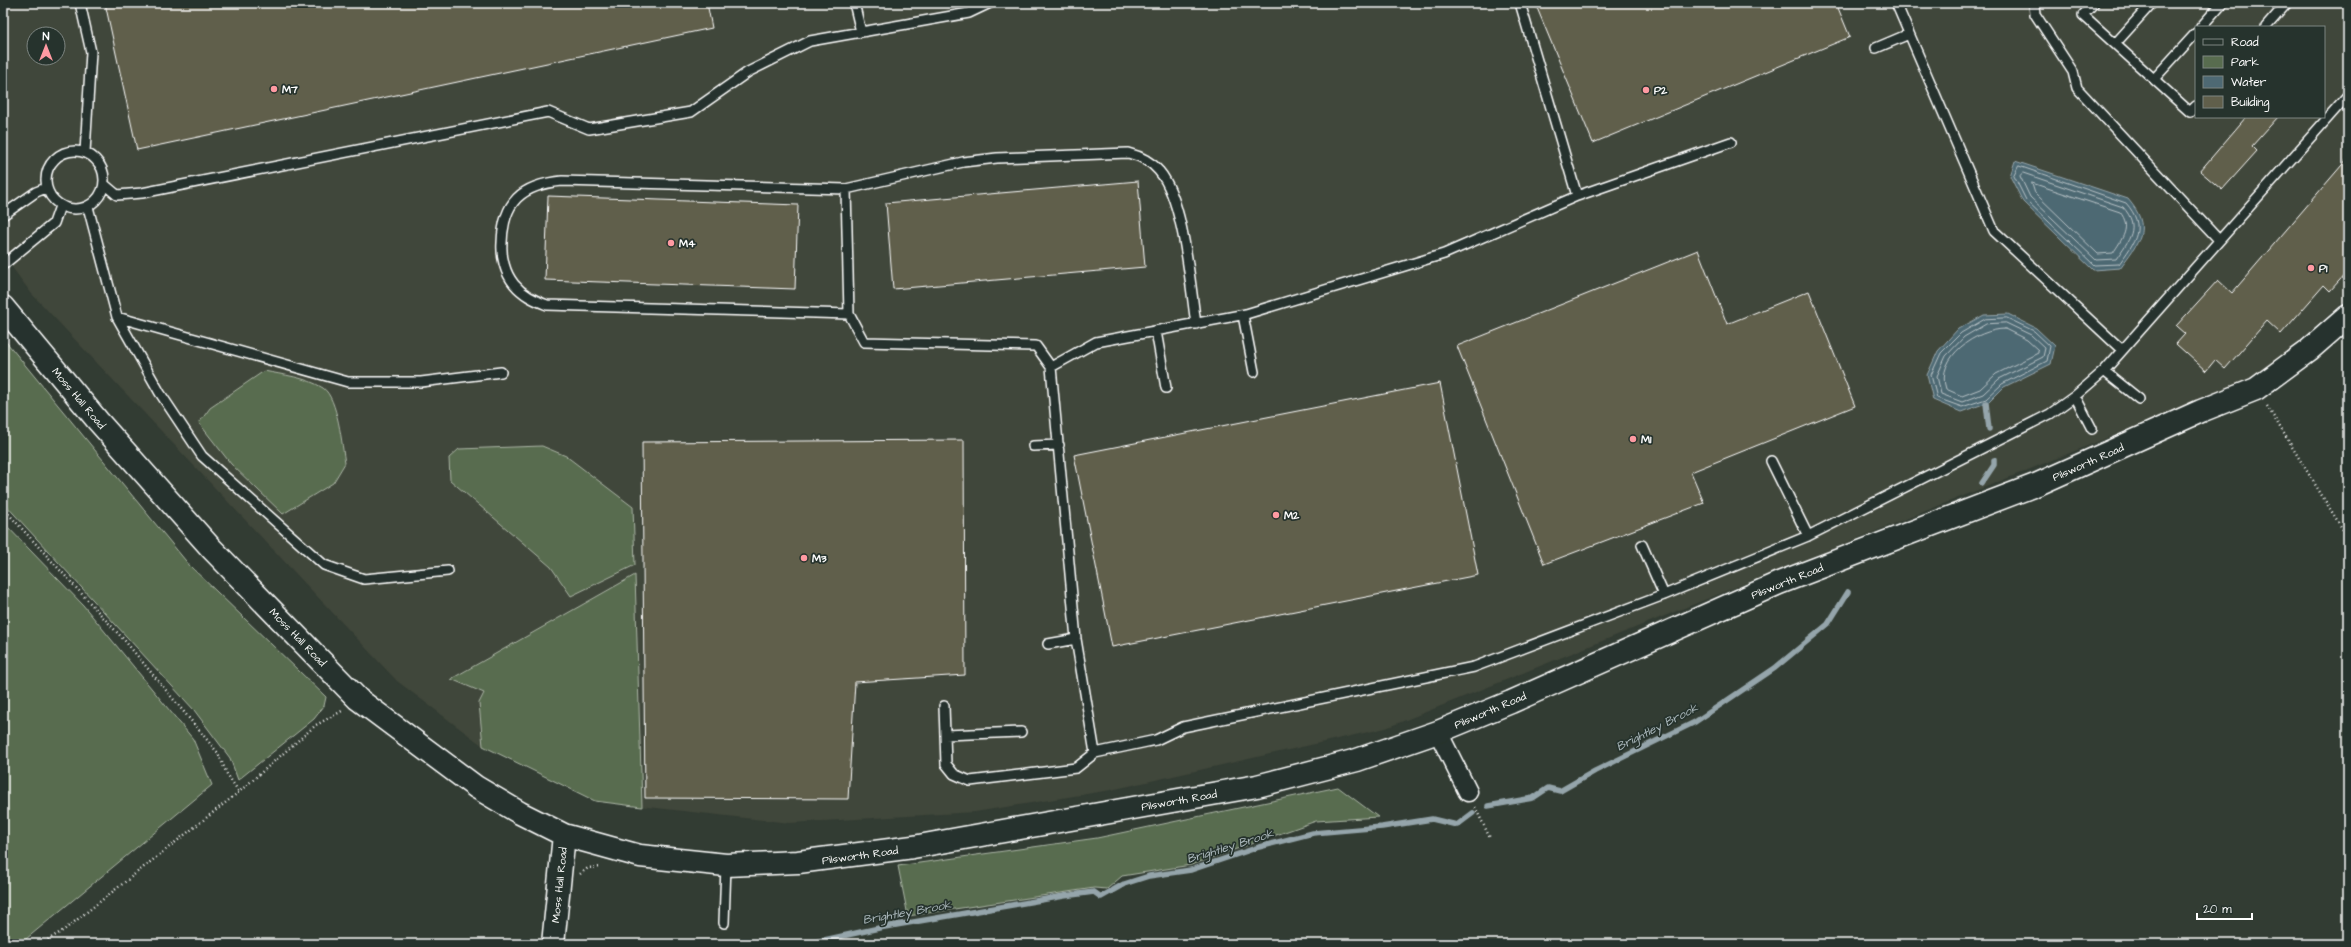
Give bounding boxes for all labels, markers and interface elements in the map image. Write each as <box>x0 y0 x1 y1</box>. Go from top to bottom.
north arrow <box>26 26 66 66</box>
legend <box>2195 26 2325 118</box>
text: N <box>43 29 50 44</box>
text: Road <box>2231 34 2259 51</box>
text: Park <box>2231 54 2259 71</box>
text: Water <box>2231 74 2267 91</box>
place label: M7 <box>282 82 298 97</box>
place label: P2 <box>1654 83 1668 98</box>
marker: M7 <box>269 84 279 94</box>
marker: P2 <box>1641 85 1651 95</box>
text: Building <box>2231 94 2269 112</box>
place label: M4 <box>679 236 696 251</box>
marker: M4 <box>666 238 676 248</box>
place label: P1 <box>2319 261 2328 276</box>
marker: P1 <box>2306 263 2316 273</box>
street label: Moss Hall Road <box>48 364 109 433</box>
place label: M1 <box>1641 432 1652 447</box>
marker: M1 <box>1628 434 1638 444</box>
street label: Pilsworth Road <box>2050 440 2127 485</box>
place label: M2 <box>1284 508 1300 523</box>
marker: M2 <box>1271 510 1281 520</box>
place label: M3 <box>812 551 827 566</box>
marker: M3 <box>799 553 809 563</box>
street label: Pilsworth Road <box>1749 560 1826 603</box>
street label: Moss Hall Road <box>266 605 330 670</box>
street label: Pilsworth Road <box>1452 688 1529 732</box>
water label: Brightley Brook <box>1613 699 1702 756</box>
street label: Pilsworth Road <box>1140 786 1218 815</box>
water label: Brightley Brook <box>1185 825 1276 869</box>
street label: Pilsworth Road <box>821 843 899 868</box>
street label: Moss Hall Road <box>548 846 571 924</box>
scale bar <box>2197 895 2252 921</box>
water label: Brightley Brook <box>861 896 954 930</box>
text: 20 m <box>2203 901 2232 918</box>

